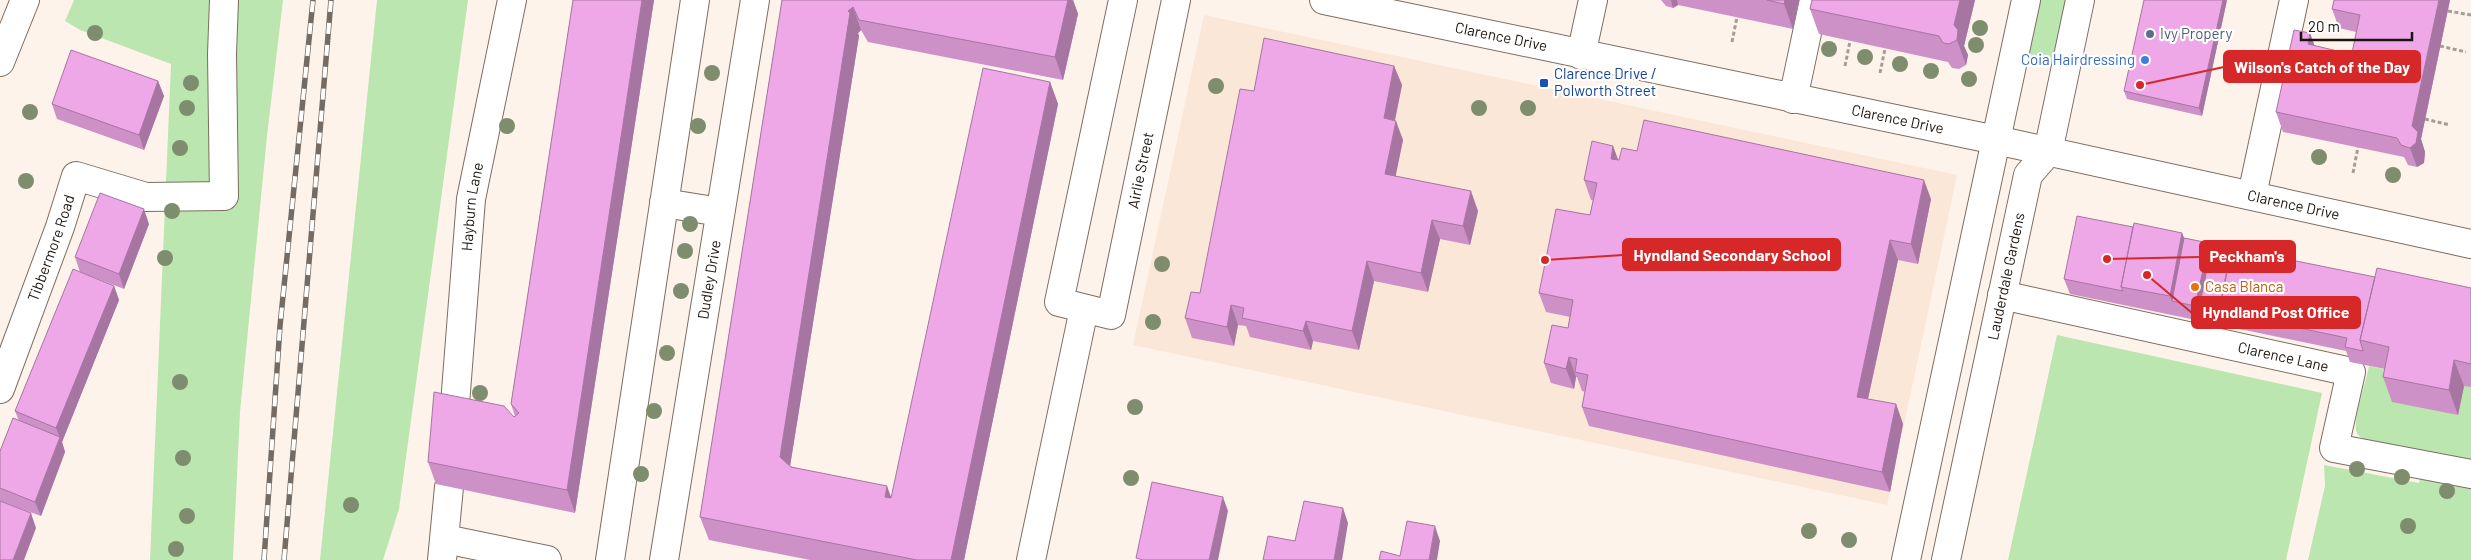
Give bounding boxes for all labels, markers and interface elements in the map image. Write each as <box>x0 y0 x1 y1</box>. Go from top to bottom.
scale bar <box>2301 10 2412 42</box>
text: 20 m <box>2308 17 2340 35</box>
street label: Clarence Drive <box>1454 18 1549 54</box>
place label: Ivy Propery <box>2160 24 2232 42</box>
marker: Ivy Propery <box>2144 28 2156 40</box>
place label: Coia Hairdressing <box>2021 50 2135 68</box>
callout: Wilson's Catch of the Day <box>2224 51 2420 82</box>
marker: Coia Hairdressing <box>2139 54 2151 66</box>
text: Wilson's Catch of the Day <box>2234 57 2410 76</box>
place label: Clarence Drive / Polworth Street <box>1554 64 1657 99</box>
marker: Clarence Drive / Polworth Street <box>1538 77 1550 89</box>
street label: Clarence Drive <box>1850 100 1946 137</box>
street label: Airlie Street <box>1123 130 1157 210</box>
street label: Hayburn Lane <box>457 161 486 252</box>
street label: Clarence Drive <box>2246 185 2341 223</box>
street label: Tibbermore Road <box>23 192 78 304</box>
street label: Lauderdale Gardens <box>1983 211 2028 342</box>
street label: Dudley Drive <box>693 239 724 320</box>
callout: Hyndland Secondary School <box>1623 239 1840 270</box>
callout: Peckham's <box>2200 241 2295 272</box>
text: Hyndland Secondary School <box>1633 245 1831 264</box>
text: Peckham's <box>2209 246 2285 265</box>
place label: Casa Blanca <box>2205 277 2284 295</box>
marker: Casa Blanca <box>2189 281 2201 293</box>
callout: Hyndland Post Office <box>2192 297 2360 328</box>
text: Hyndland Post Office <box>2202 302 2350 321</box>
street label: Clarence Lane <box>2236 337 2331 375</box>

